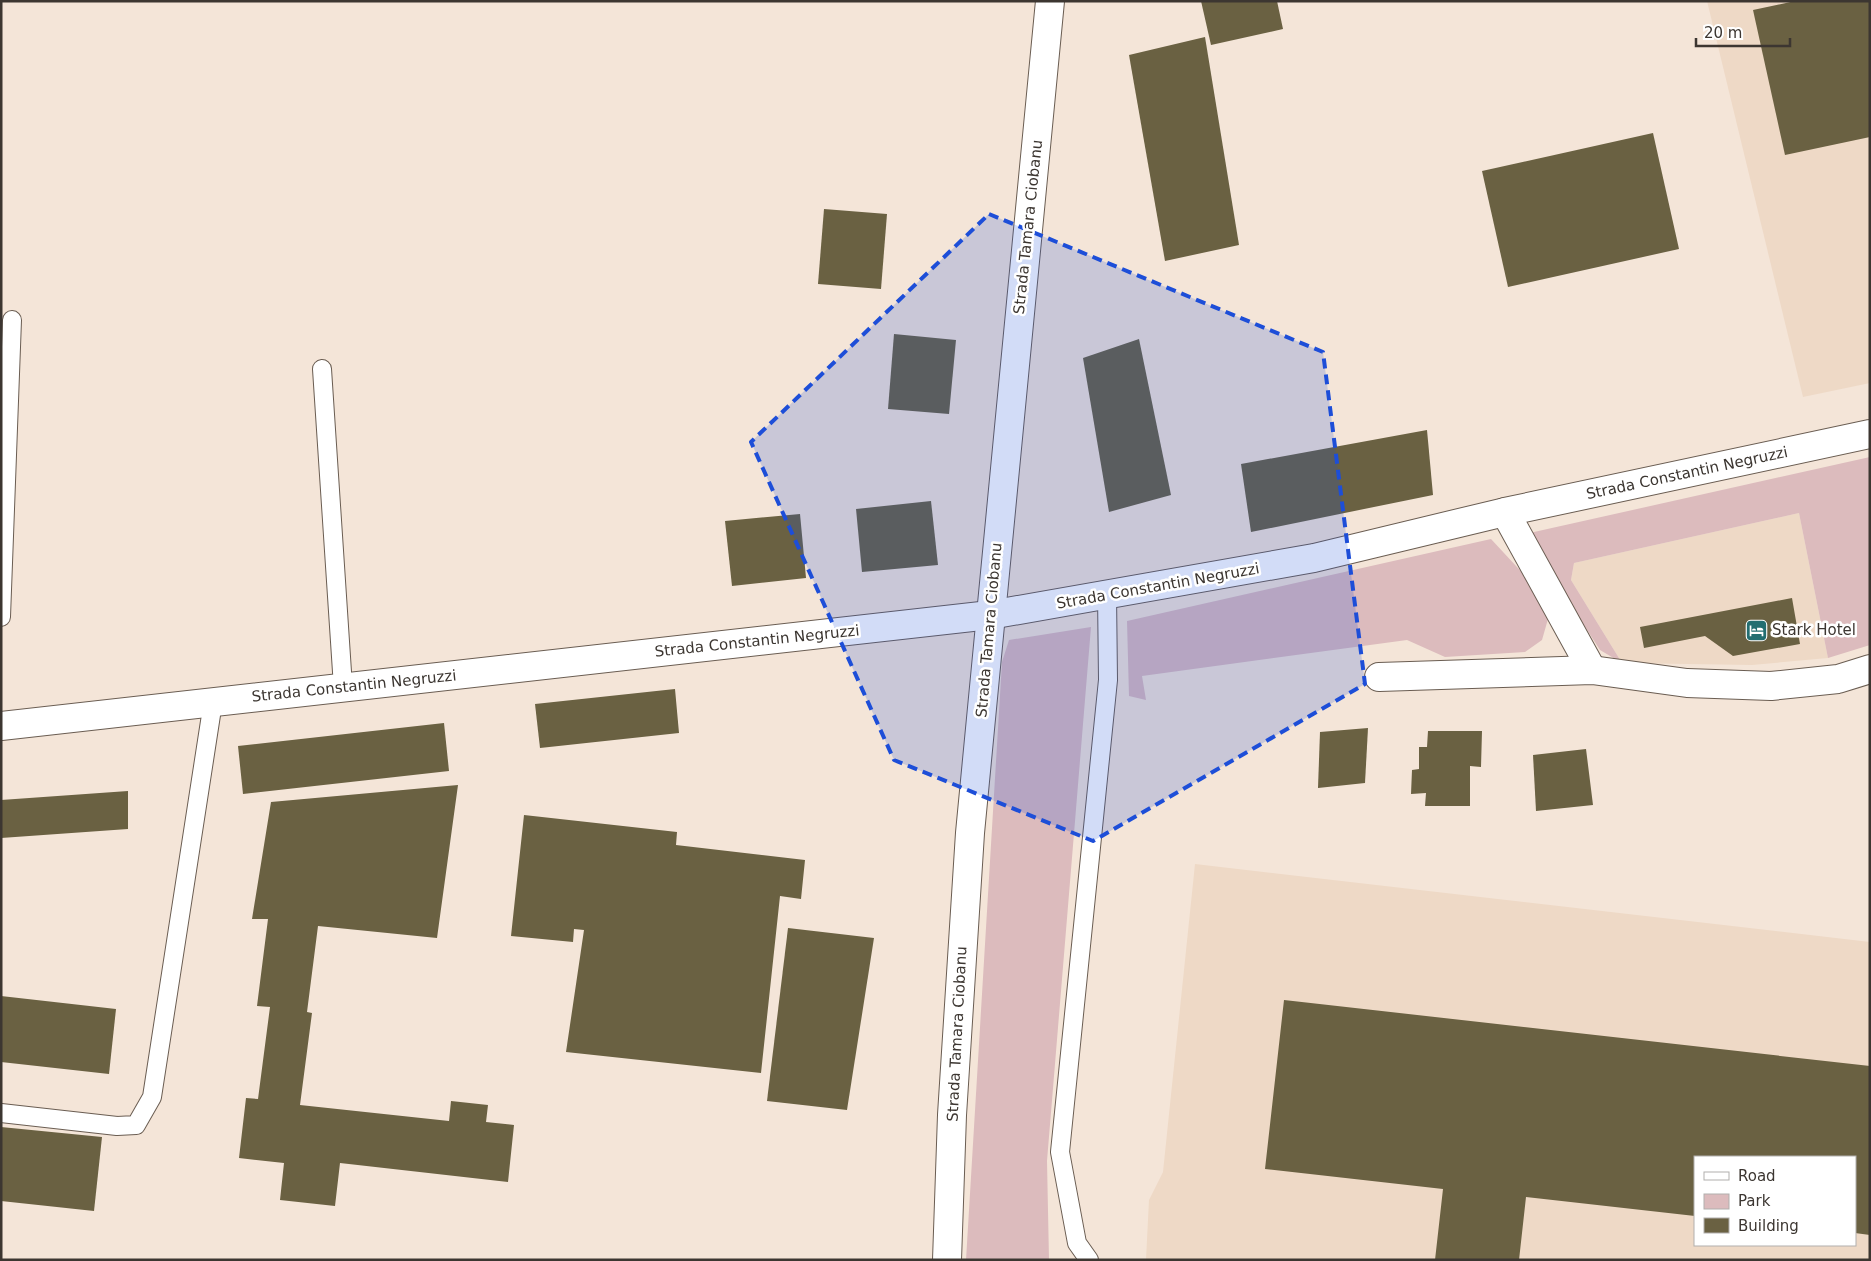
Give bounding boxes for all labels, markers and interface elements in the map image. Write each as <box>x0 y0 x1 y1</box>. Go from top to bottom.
scale bar <box>1696 15 1790 47</box>
text: 20 m <box>1704 24 1742 42</box>
street label: Strada Tamara Ciobanu <box>1010 139 1046 315</box>
street label: Strada Constantin Negruzzi <box>1585 443 1789 503</box>
street label: Strada Tamara Ciobanu <box>972 542 1006 718</box>
street label: Strada Constantin Negruzzi <box>1055 559 1261 613</box>
hotel icon: Stark Hotel <box>1744 618 1768 642</box>
street label: Strada Constantin Negruzzi <box>654 621 860 661</box>
place label: Stark Hotel <box>1772 621 1856 639</box>
street label: Strada Constantin Negruzzi <box>251 666 457 706</box>
street label: Strada Tamara Ciobanu <box>943 946 971 1122</box>
legend <box>1694 1156 1856 1246</box>
text: Road <box>1738 1167 1776 1185</box>
text: Park <box>1738 1192 1771 1210</box>
text: Building <box>1738 1217 1799 1235</box>

